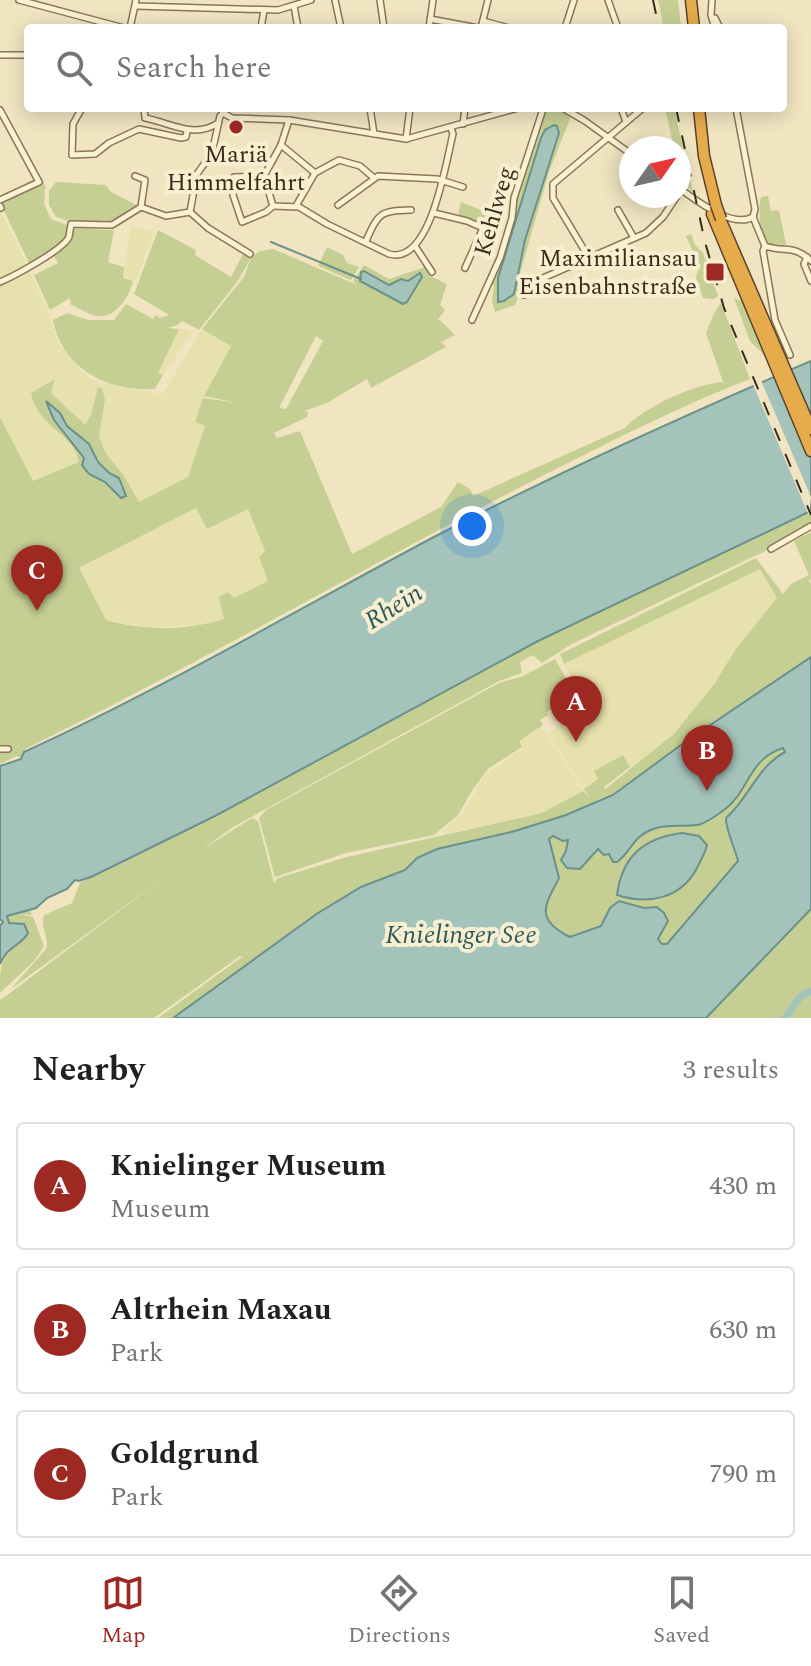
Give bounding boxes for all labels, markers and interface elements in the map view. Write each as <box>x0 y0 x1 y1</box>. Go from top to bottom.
search box <box>24 24 787 112</box>
text: Search here <box>116 45 272 91</box>
icon: search <box>52 46 96 90</box>
marker: Mariä Himmelfahrt <box>227 118 245 136</box>
north arrow <box>619 136 691 208</box>
place label: Mariä Himmelfahrt <box>167 137 305 201</box>
street label: Kehlweg <box>465 162 525 261</box>
place label: Maximiliansau Eisenbahnstraße <box>519 241 697 305</box>
marker: Maximiliansau Eisenbahnstraße <box>704 261 726 283</box>
your location <box>452 506 492 546</box>
pin: C <box>11 545 63 611</box>
water label: Rhein <box>357 573 431 640</box>
pin: A <box>550 676 602 742</box>
pin: B <box>681 725 733 791</box>
water label: Knielinger See <box>385 915 537 955</box>
text: Nearby <box>32 1044 145 1096</box>
text: 3 results <box>683 1050 779 1090</box>
text: Knielinger Museum <box>110 1143 386 1189</box>
text: A <box>50 1166 70 1206</box>
text: 430 m <box>709 1166 777 1206</box>
text: Museum <box>110 1189 210 1229</box>
text: Altrhein Maxau <box>110 1287 331 1333</box>
text: B <box>51 1310 69 1350</box>
text: 630 m <box>709 1310 777 1350</box>
text: Park <box>110 1333 164 1373</box>
text: Goldgrund <box>110 1431 259 1477</box>
text: C <box>51 1454 69 1494</box>
text: 790 m <box>709 1454 777 1494</box>
text: Park <box>110 1477 164 1517</box>
tab: Map <box>101 1571 146 1652</box>
tab: Directions <box>348 1571 451 1652</box>
tab: Saved <box>653 1571 710 1652</box>

